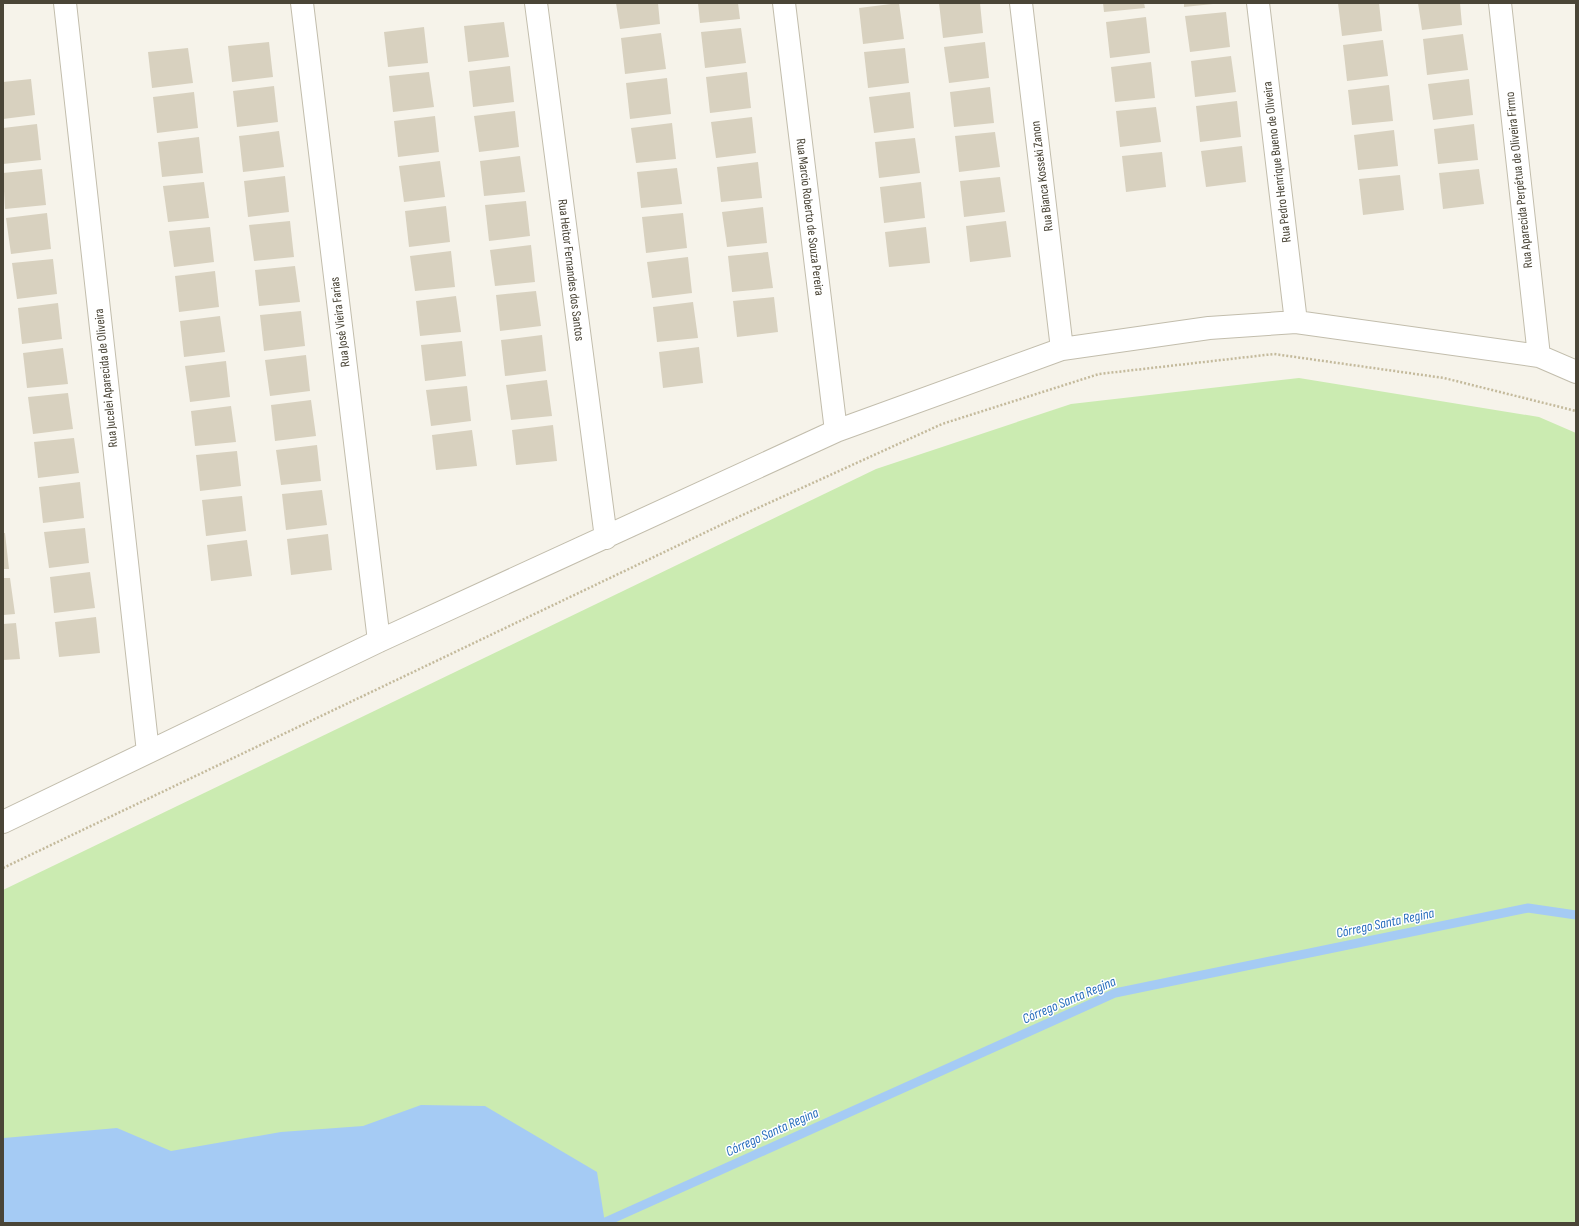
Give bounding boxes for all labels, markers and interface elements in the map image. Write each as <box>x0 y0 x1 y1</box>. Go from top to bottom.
street label: Rua Pedro Henrique Bueno de Oliveira <box>1259 81 1295 243</box>
street label: Rua Aparecida Perpétua de Oliveira Firmo <box>1502 91 1536 269</box>
street label: Rua Bianca Kosseki Zanon <box>1027 120 1057 232</box>
street label: Rua Marcio Roberto de Souza Pereira <box>792 138 828 296</box>
street label: Rua Heitor Fernandes dos Santos <box>554 198 588 342</box>
street label: Rua José Vieira Farias <box>327 276 353 368</box>
street label: Rua Jucelei Aparecida de Oliveira <box>91 308 121 448</box>
water label: Córrego Santa Regina <box>1334 904 1436 942</box>
water label: Córrego Santa Regina <box>1020 973 1119 1027</box>
water label: Córrego Santa Regina <box>723 1104 821 1160</box>

